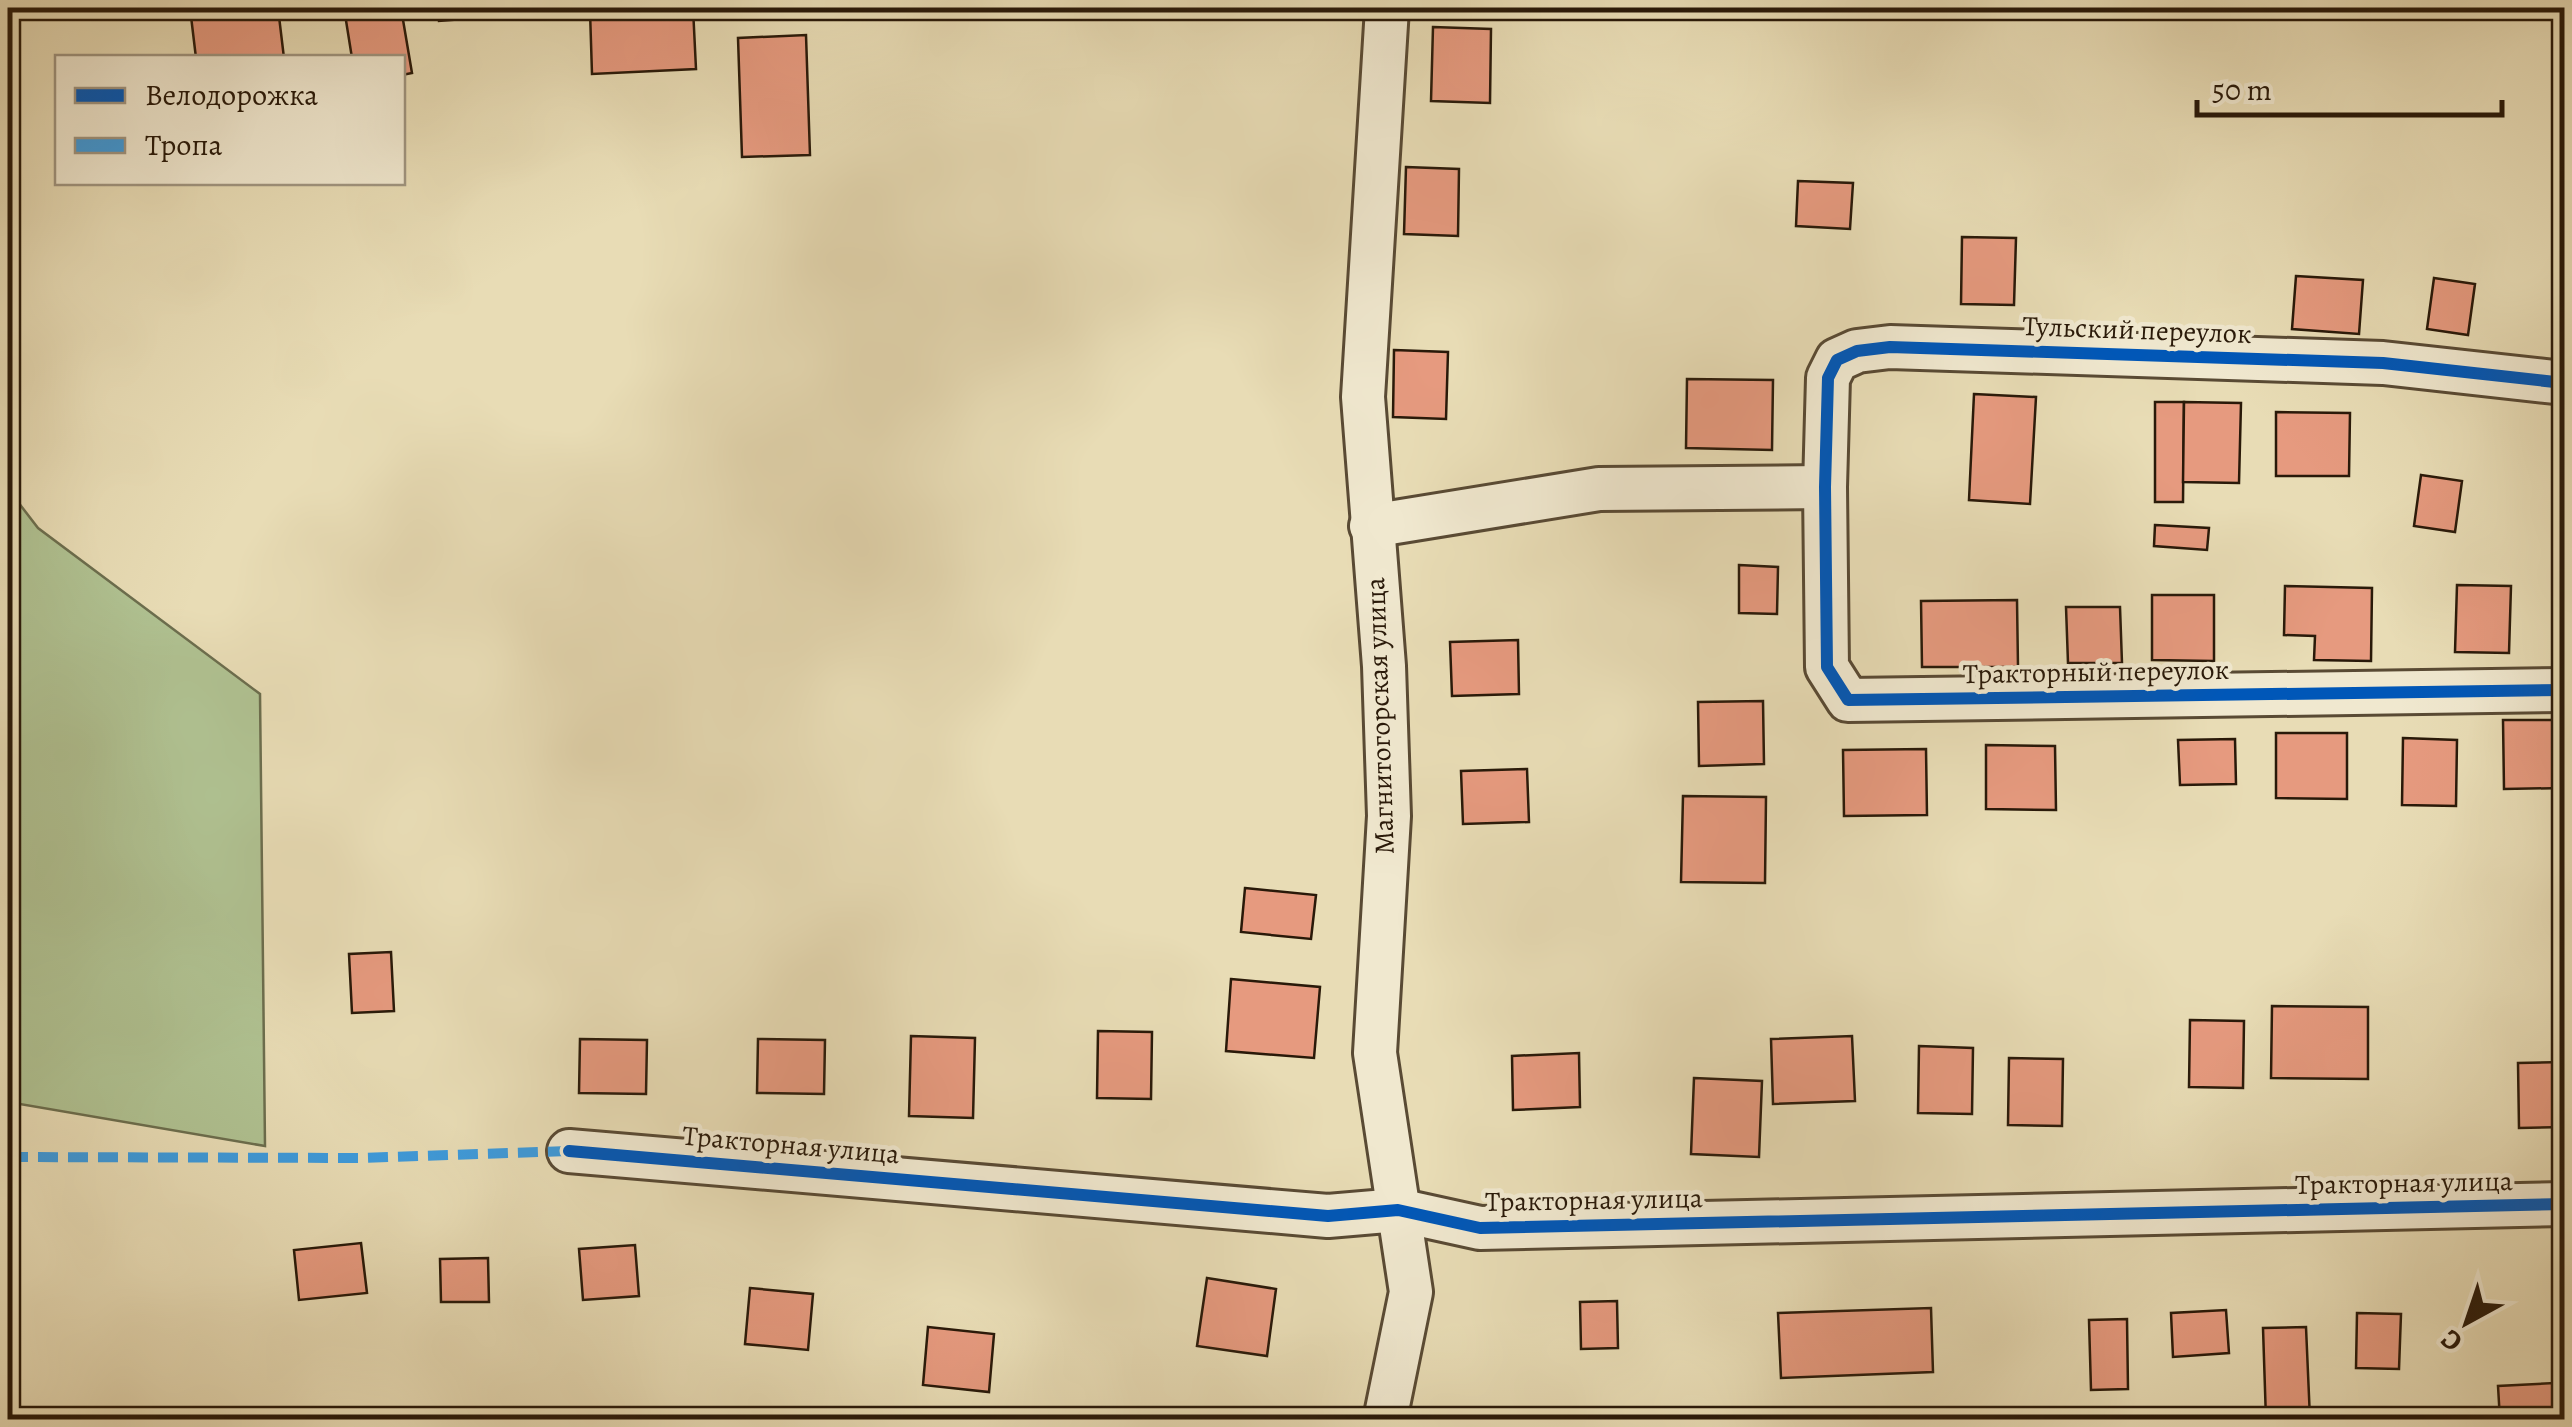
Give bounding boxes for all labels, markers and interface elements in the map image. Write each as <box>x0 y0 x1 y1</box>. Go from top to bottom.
legend <box>55 55 405 185</box>
scale bar <box>2197 55 2502 117</box>
text: 50 m <box>2212 70 2272 110</box>
text: Велодорожка <box>145 75 318 115</box>
text: Тропа <box>145 125 222 165</box>
street label: Тульский переулок <box>2022 307 2252 353</box>
street label: Магнитогорская улица <box>1356 577 1404 855</box>
street label: Тракторный переулок <box>1963 651 2229 693</box>
street label: Тракторная улица <box>681 1117 901 1173</box>
street label: Тракторная улица <box>2295 1162 2513 1204</box>
street label: Тракторная улица <box>1485 1179 1703 1221</box>
north arrow <box>2417 1272 2517 1372</box>
text: С <box>2433 1320 2470 1360</box>

